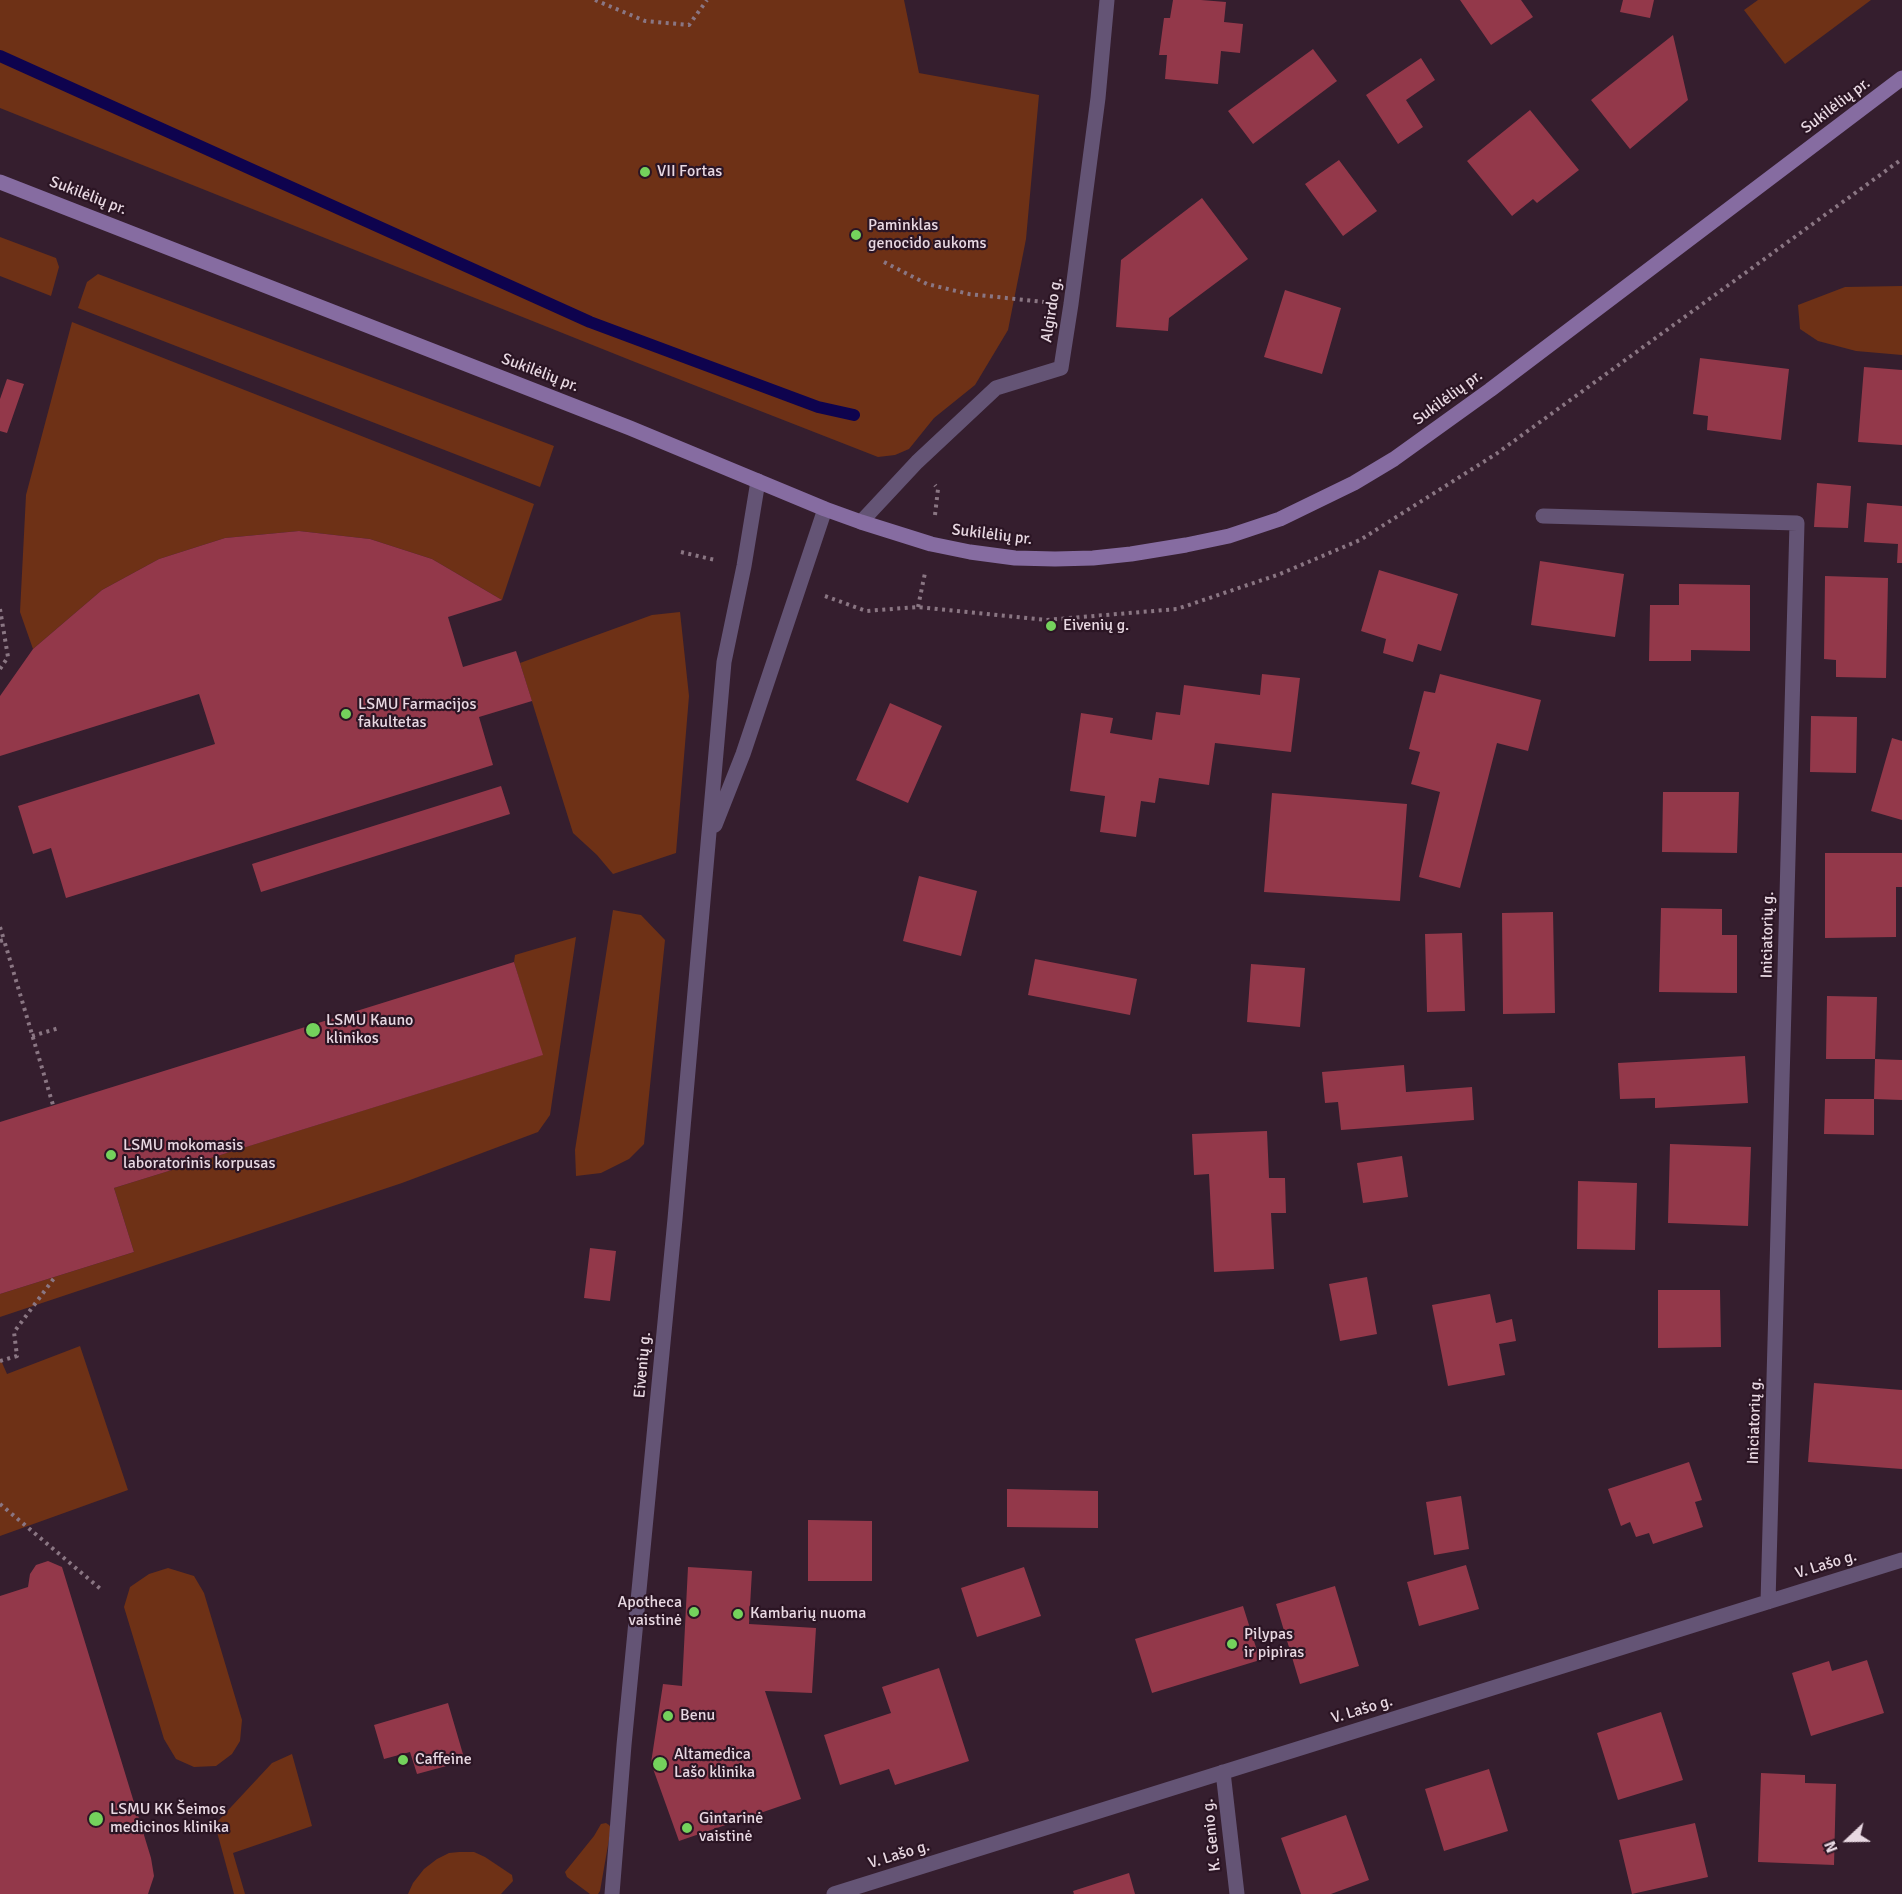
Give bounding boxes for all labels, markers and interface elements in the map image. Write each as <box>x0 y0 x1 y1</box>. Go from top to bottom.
street label: Sukilėlių pr. <box>1798 74 1874 138</box>
place label: VII Fortas <box>657 162 722 182</box>
marker: VII Fortas <box>638 165 652 179</box>
street label: Sukilėlių pr. <box>47 172 129 220</box>
place label: Paminklas genocido aukoms <box>868 216 987 254</box>
marker: Paminklas genocido aukoms <box>849 228 863 242</box>
street label: Algirdo g. <box>1037 276 1067 344</box>
street label: Sukilėlių pr. <box>499 349 581 397</box>
street label: Sukilėlių pr. <box>1410 366 1486 430</box>
street label: Sukilėlių pr. <box>951 521 1033 549</box>
place label: Eivenių g. <box>1063 616 1129 636</box>
marker: Eivenių g. <box>1044 619 1058 633</box>
place label: LSMU Farmacijos fakultetas <box>358 695 476 733</box>
marker: LSMU Farmacijos fakultetas <box>339 707 353 721</box>
street label: Iniciatorių g. <box>1758 891 1778 979</box>
place label: LSMU Kauno klinikos <box>326 1011 413 1049</box>
marker: LSMU Kauno klinikos <box>304 1021 322 1039</box>
place label: LSMU mokomasis laboratorinis korpusas <box>123 1136 275 1174</box>
marker: LSMU mokomasis laboratorinis korpusas <box>104 1148 118 1162</box>
street label: Eivenių g. <box>631 1331 655 1399</box>
street label: Iniciatorių g. <box>1744 1377 1766 1465</box>
street label: V. Lašo g. <box>1793 1547 1859 1583</box>
place label: Apotheca vaistinė <box>618 1593 682 1631</box>
place label: Kambarių nuoma <box>750 1604 866 1624</box>
marker: Apotheca vaistinė <box>687 1605 701 1619</box>
marker: Kambarių nuoma <box>731 1607 745 1621</box>
place label: Pilypas ir pipiras <box>1244 1625 1304 1663</box>
marker: Pilypas ir pipiras <box>1225 1637 1239 1651</box>
street label: V. Lašo g. <box>1329 1692 1395 1728</box>
place label: Benu <box>680 1706 715 1726</box>
marker: Benu <box>661 1709 675 1723</box>
place label: Altamedica Lašo klinika <box>674 1745 755 1783</box>
place label: Caffeine <box>415 1750 472 1770</box>
marker: Caffeine <box>396 1753 410 1767</box>
marker: Altamedica Lašo klinika <box>651 1755 669 1773</box>
street label: K. Genio g. <box>1199 1798 1225 1872</box>
place label: LSMU KK Šeimos medicinos klinika <box>110 1800 229 1838</box>
place label: Gintarinė vaistinė <box>699 1809 763 1847</box>
marker: LSMU KK Šeimos medicinos klinika <box>87 1810 105 1828</box>
north arrow <box>1818 1810 1878 1870</box>
marker: Gintarinė vaistinė <box>680 1821 694 1835</box>
street label: V. Lašo g. <box>866 1837 932 1873</box>
text: N <box>1820 1838 1843 1856</box>

